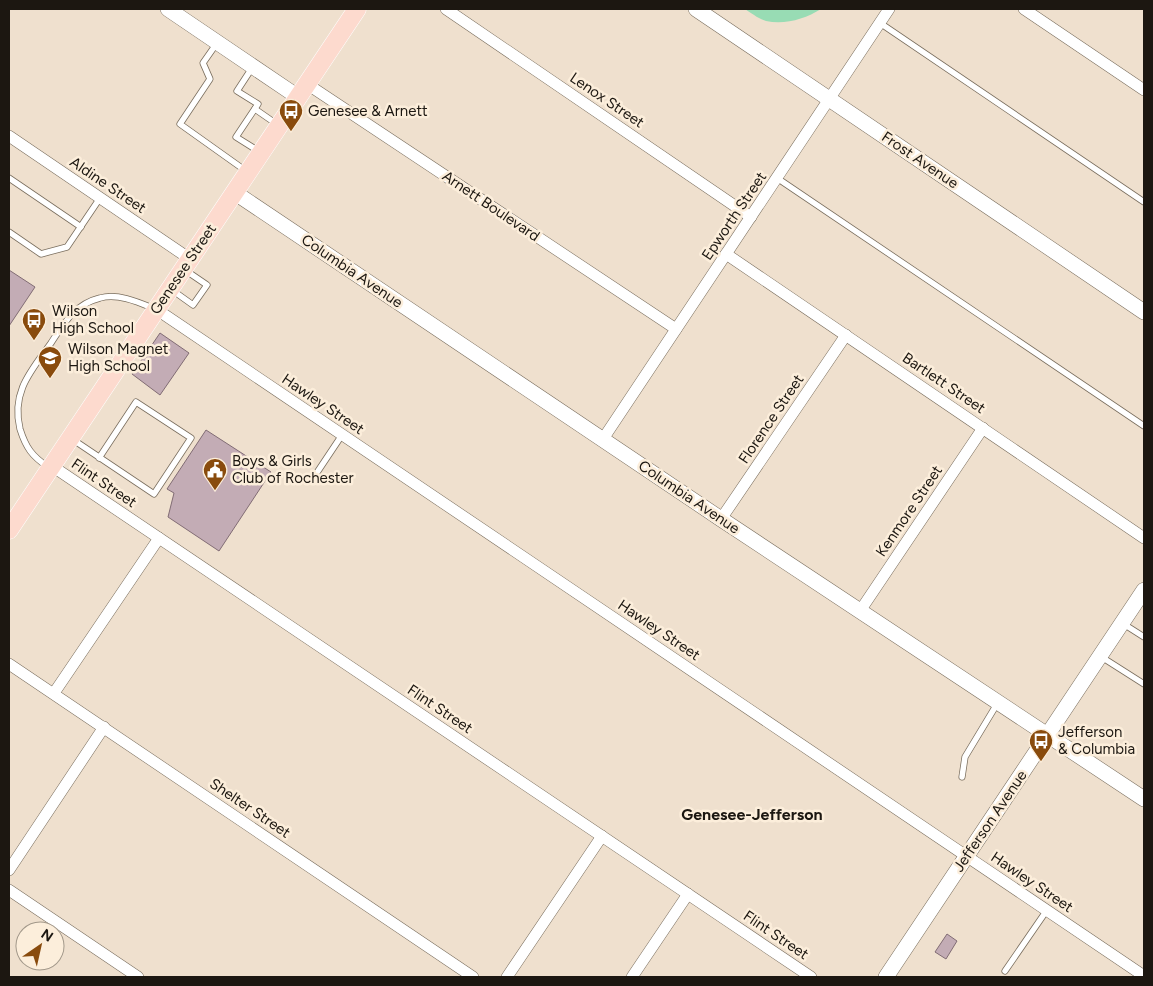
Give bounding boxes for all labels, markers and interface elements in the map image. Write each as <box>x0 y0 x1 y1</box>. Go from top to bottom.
street label: Lenox Street <box>566 69 648 132</box>
bus stop icon: Genesee & Arnett <box>278 98 304 132</box>
place label: Genesee & Arnett <box>308 102 428 120</box>
street label: Frost Avenue <box>878 128 962 192</box>
street label: Aldine Street <box>66 153 150 217</box>
street label: Arnett Boulevard <box>439 167 543 245</box>
street label: Epworth Street <box>698 168 770 264</box>
street label: Genesee Street <box>146 220 220 318</box>
street label: Columbia Avenue <box>298 230 406 312</box>
place label: Wilson High School <box>52 302 134 337</box>
bus stop icon: Wilson High School <box>21 307 47 341</box>
place label: Wilson Magnet High School <box>68 340 169 375</box>
school or university icon: Wilson Magnet High School <box>37 345 63 379</box>
street label: Bartlett Street <box>899 349 989 418</box>
street label: Hawley Street <box>278 370 368 438</box>
street label: Florence Street <box>735 371 808 467</box>
place label: Boys & Girls Club of Rochester <box>232 452 354 487</box>
street label: Flint Street <box>68 455 140 512</box>
street label: Columbia Avenue <box>635 456 743 538</box>
public building icon: Boys & Girls Club of Rochester <box>202 457 228 491</box>
street label: Kenmore Street <box>872 462 946 560</box>
street label: Hawley Street <box>614 596 704 664</box>
street label: Flint Street <box>404 681 476 738</box>
place label: Jefferson & Columbia <box>1058 723 1135 758</box>
bus stop icon: Jefferson & Columbia <box>1028 728 1054 762</box>
street label: Jefferson Avenue <box>949 767 1031 875</box>
street label: Shelter Street <box>206 774 294 842</box>
district label: Genesee-Jefferson <box>681 805 823 824</box>
street label: Hawley Street <box>987 848 1077 916</box>
street label: Flint Street <box>740 907 812 964</box>
north arrow <box>15 921 65 971</box>
text: N <box>38 926 56 946</box>

